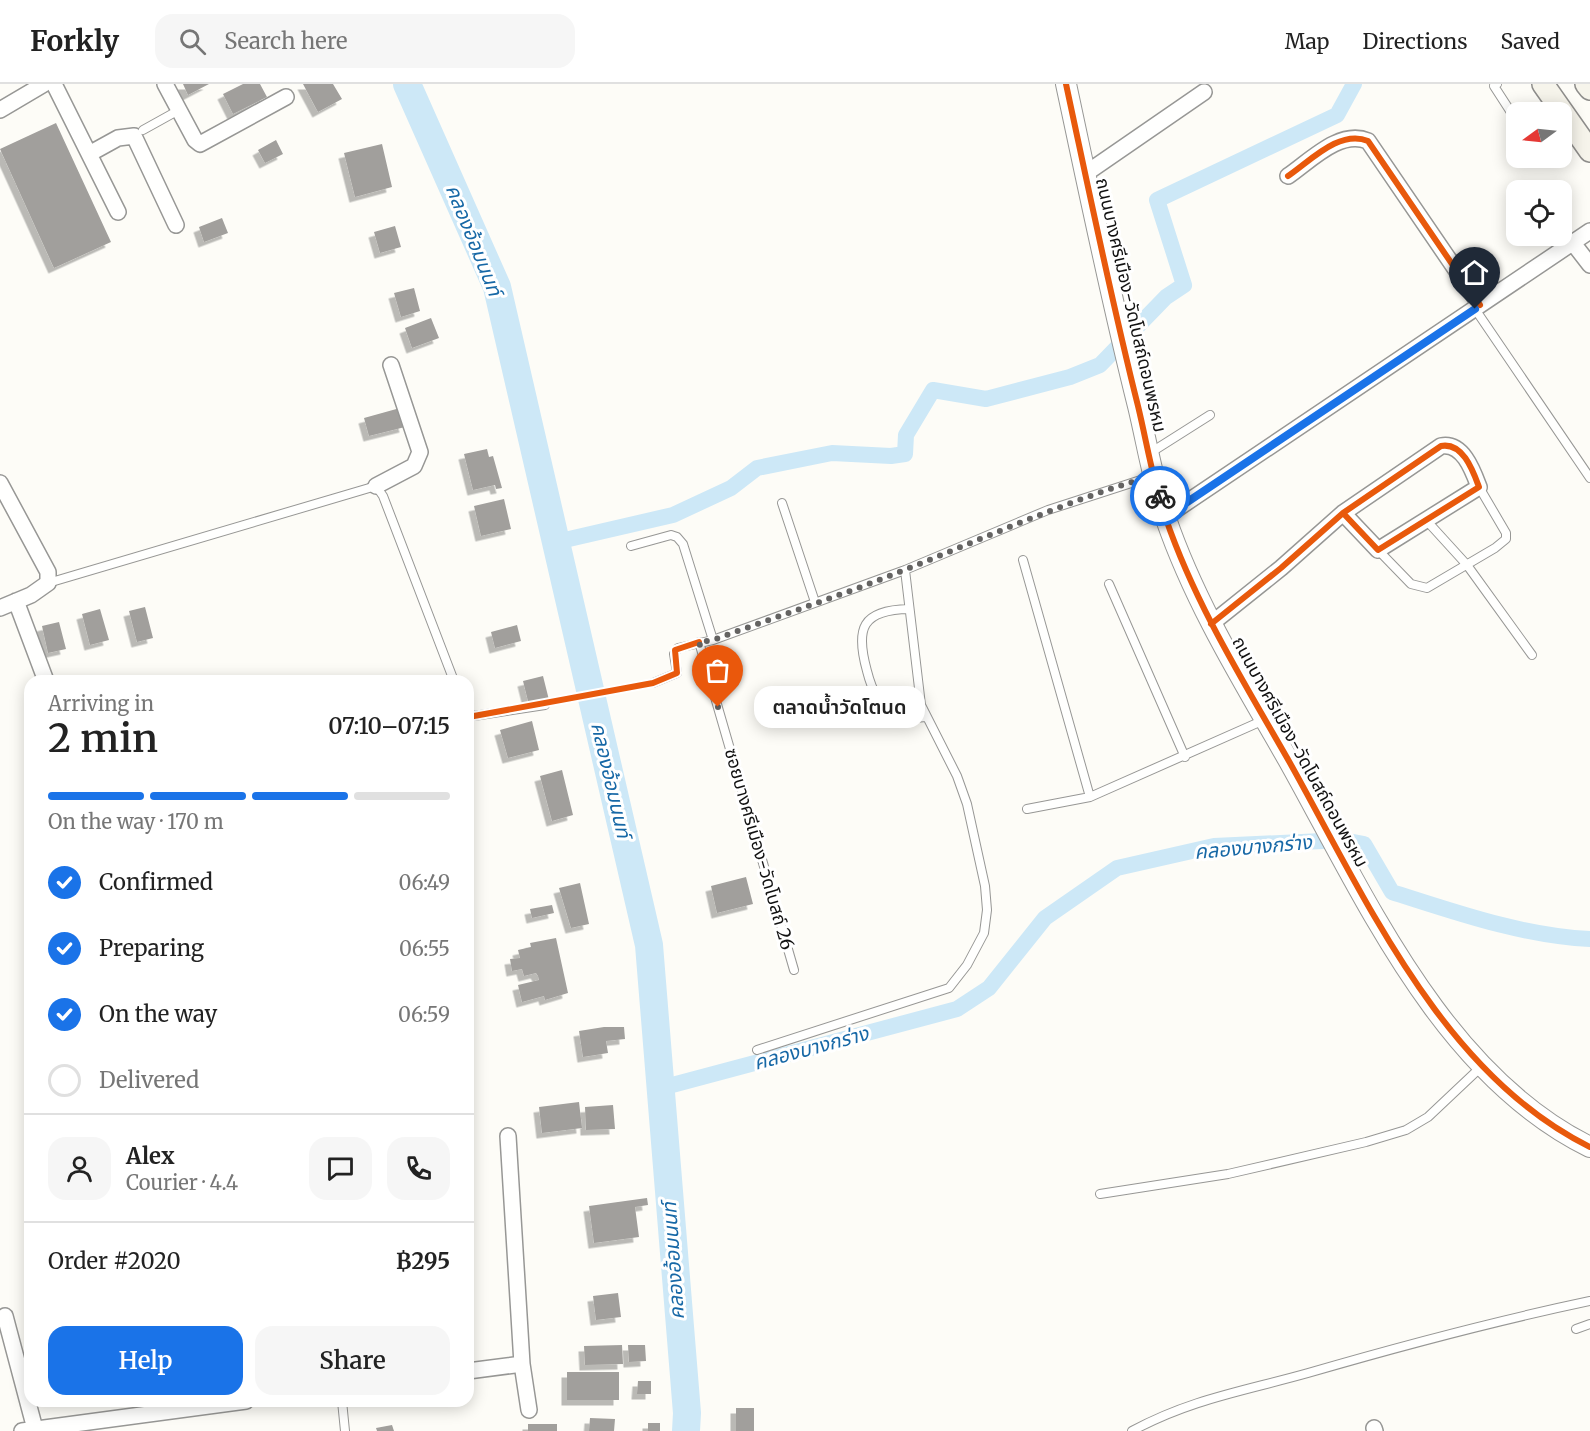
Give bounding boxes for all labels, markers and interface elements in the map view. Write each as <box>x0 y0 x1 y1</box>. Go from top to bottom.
search box <box>155 14 575 68</box>
text: Forkly <box>30 23 119 59</box>
icon: search <box>176 25 209 58</box>
text: Search here <box>224 27 348 55</box>
text: Map <box>1285 28 1329 55</box>
text: Directions <box>1362 28 1467 55</box>
text: Saved <box>1500 28 1560 55</box>
north arrow <box>1506 102 1572 168</box>
map controls <box>1506 102 1572 246</box>
street label: ถนนบางศรีเมือง-วัดโบสถ์ดอนพรหม <box>1091 175 1172 434</box>
water label: คลองอ้อมนนท์ <box>441 180 510 303</box>
button: locate <box>1506 180 1572 246</box>
pin <box>1449 247 1500 309</box>
icon: home <box>1458 256 1491 289</box>
courier <box>1130 466 1190 526</box>
icon: bike <box>1144 480 1177 513</box>
street label: ถนนบางศรีเมือง-วัดโบสถ์ดอนพรหม <box>1227 632 1374 871</box>
pin <box>692 645 743 707</box>
icon: bag <box>701 654 734 687</box>
callout: ตลาดน้ำวัดโตนด <box>754 686 925 728</box>
text: Arriving in <box>48 691 154 716</box>
text: ตลาดน้ำวัดโตนด <box>772 694 907 719</box>
text: 07:10–07:15 <box>328 712 450 740</box>
text: 2 min <box>48 714 158 763</box>
water label: คลองอ้อมนนท์ <box>586 720 638 844</box>
street label: ซอยบางศรีเมือง-วัดโบสถ์ 26 <box>720 745 799 952</box>
text: On the way · 170 m <box>48 809 224 834</box>
water label: คลองบางกร่าง <box>1193 829 1314 864</box>
icon: check <box>48 866 81 899</box>
text: Confirmed <box>99 868 213 896</box>
text: 06:49 <box>399 870 450 895</box>
icon: check <box>48 932 81 965</box>
text: Preparing <box>99 934 204 962</box>
text: 06:55 <box>399 936 450 961</box>
icon: check <box>48 998 81 1031</box>
text: On the way <box>99 1000 217 1028</box>
text: 06:59 <box>398 1002 450 1027</box>
water label: คลองบางกร่าง <box>751 1020 872 1075</box>
text: Delivered <box>99 1066 199 1094</box>
button: person <box>48 1137 111 1200</box>
button: chat <box>309 1137 372 1200</box>
button: phone <box>387 1137 450 1200</box>
text: Alex <box>126 1142 175 1170</box>
text: Courier · 4.4 <box>126 1170 238 1195</box>
water label: คลองอ้อมนนท์ <box>656 1197 689 1321</box>
text: Order #2020 <box>48 1247 181 1275</box>
text: ฿295 <box>396 1247 450 1275</box>
button: Help <box>48 1326 243 1395</box>
button: Share <box>255 1326 450 1395</box>

